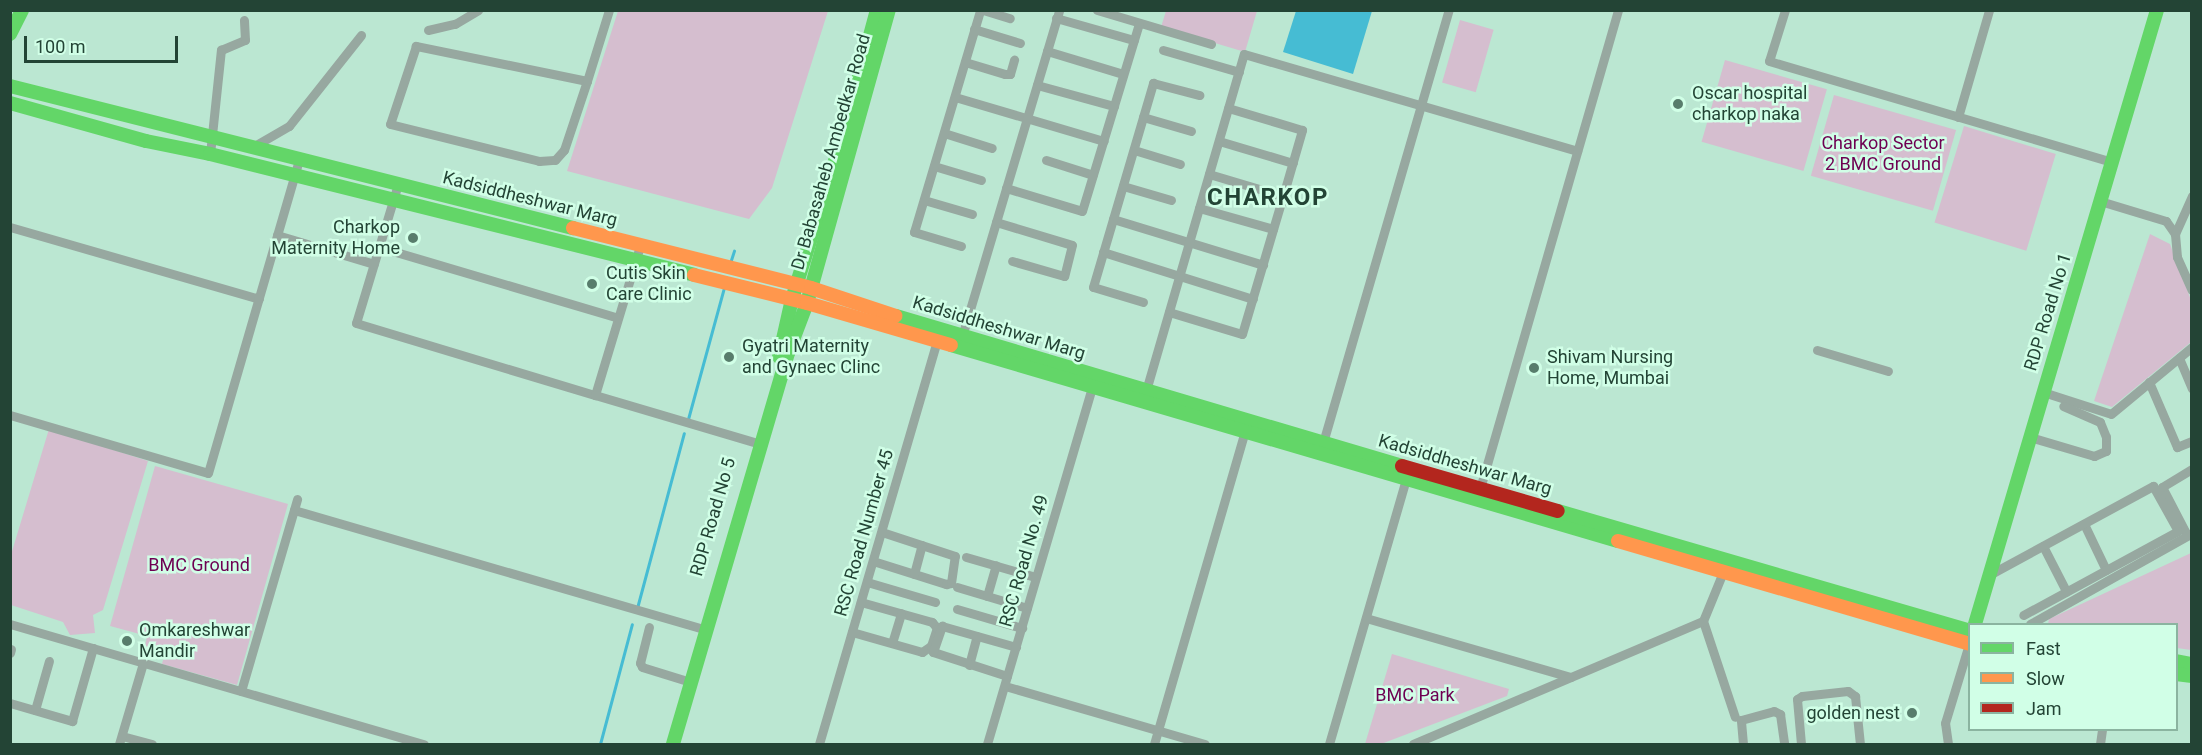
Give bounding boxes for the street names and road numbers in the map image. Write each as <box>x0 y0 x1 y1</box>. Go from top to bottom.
street label: Dr Babasaheb Ambedkar Road <box>787 32 875 272</box>
street label: Kadsiddheshwar Marg <box>440 167 620 231</box>
street label: RDP Road No 1 <box>2020 250 2076 374</box>
street label: Kadsiddheshwar Marg <box>910 291 1088 365</box>
street label: Kadsiddheshwar Marg <box>1376 430 1554 500</box>
street label: RSC Road Number 45 <box>830 447 898 619</box>
street label: RDP Road No 5 <box>686 455 740 579</box>
street label: RSC Road No. 49 <box>995 493 1053 629</box>

